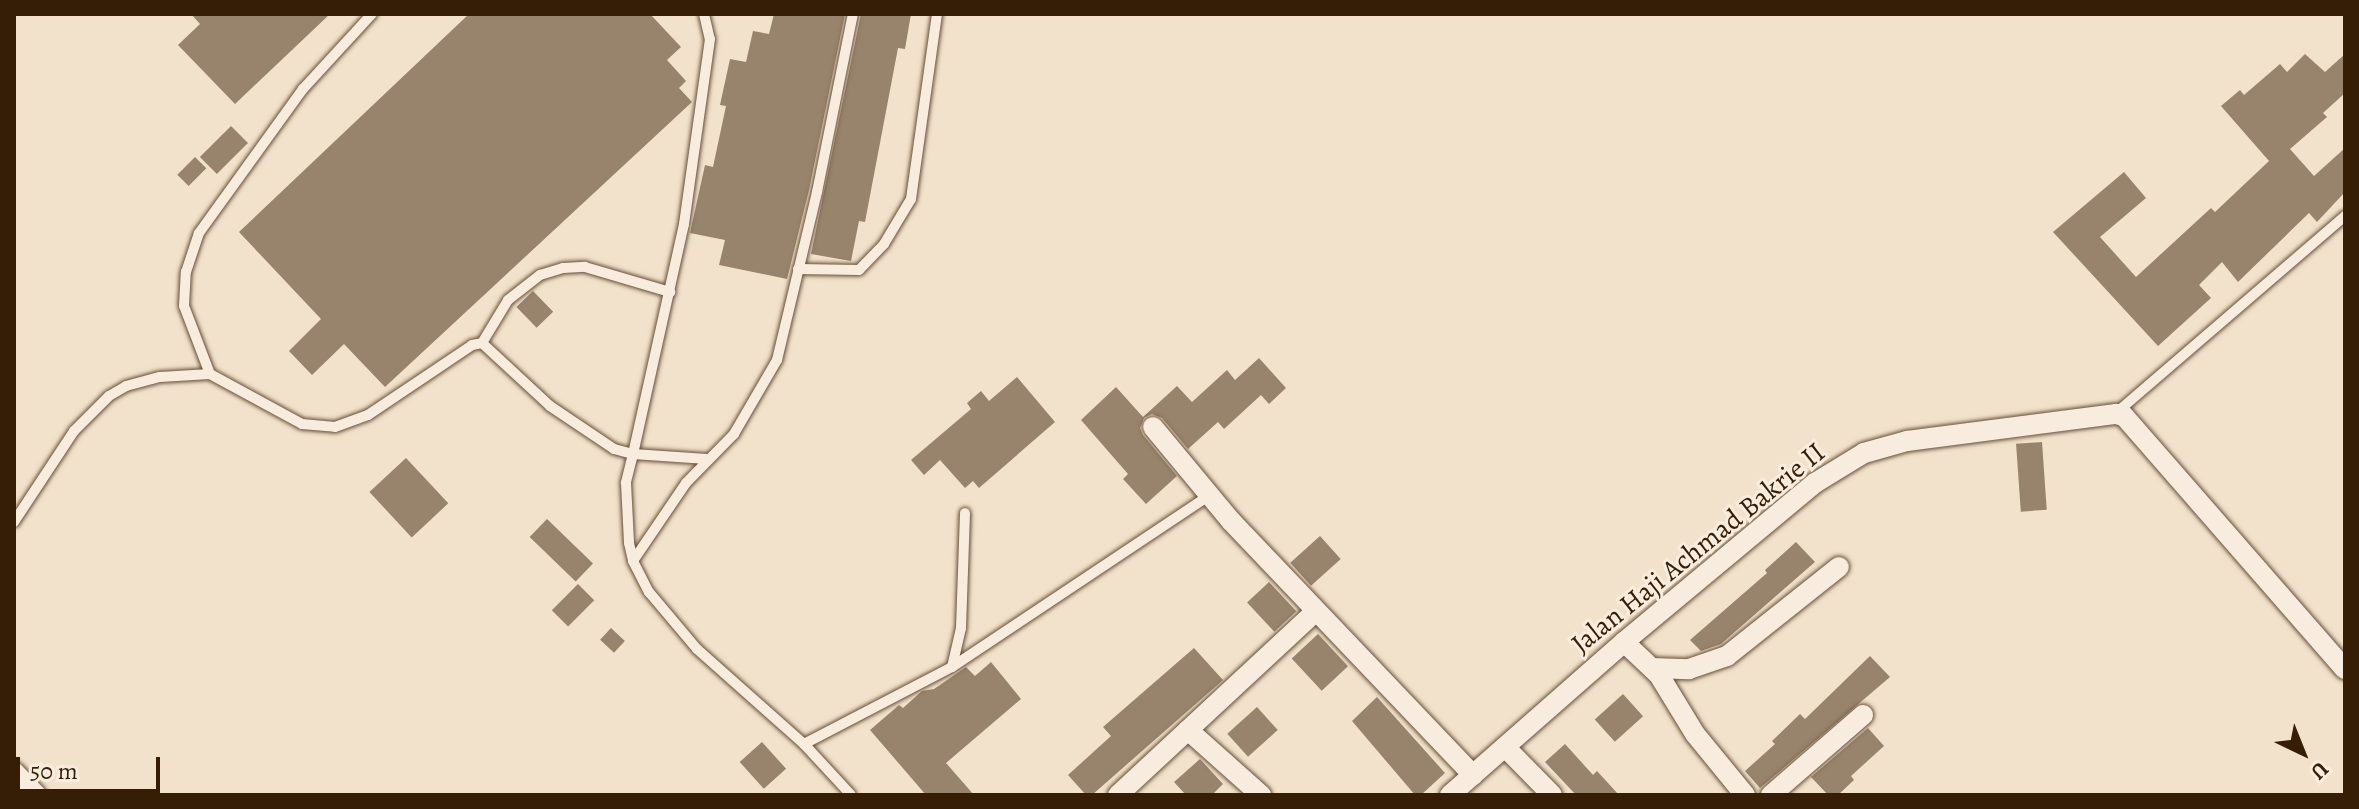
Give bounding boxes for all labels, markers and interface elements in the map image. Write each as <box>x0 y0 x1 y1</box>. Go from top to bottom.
street label: Jalan Haji Achmad Bakrie II <box>1564 435 1832 661</box>
north arrow <box>2263 713 2343 793</box>
scale bar <box>20 741 164 791</box>
text: 50 m <box>30 755 78 787</box>
text: U <box>2304 755 2335 786</box>

